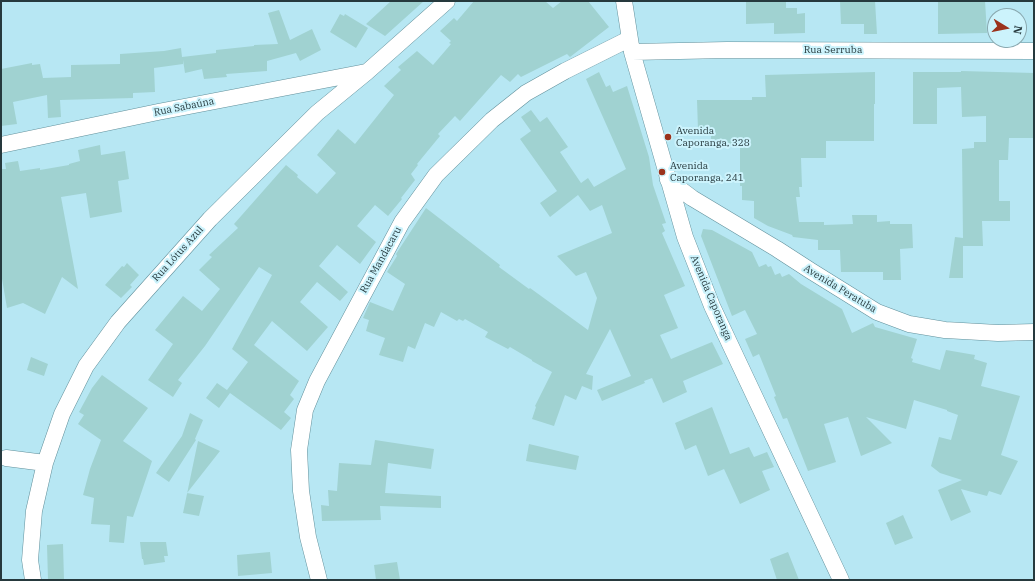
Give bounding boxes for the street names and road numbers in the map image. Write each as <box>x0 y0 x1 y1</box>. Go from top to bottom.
street label: Rua Serruba <box>804 44 862 56</box>
street label: Rua Sabaúna <box>153 95 215 119</box>
street label: Rua Lótus Azul <box>150 224 206 284</box>
street label: Rua Mandacaru <box>358 225 404 295</box>
street label: Avenida Caporanga <box>688 254 734 342</box>
street label: Avenida Peratuba <box>801 262 879 316</box>

